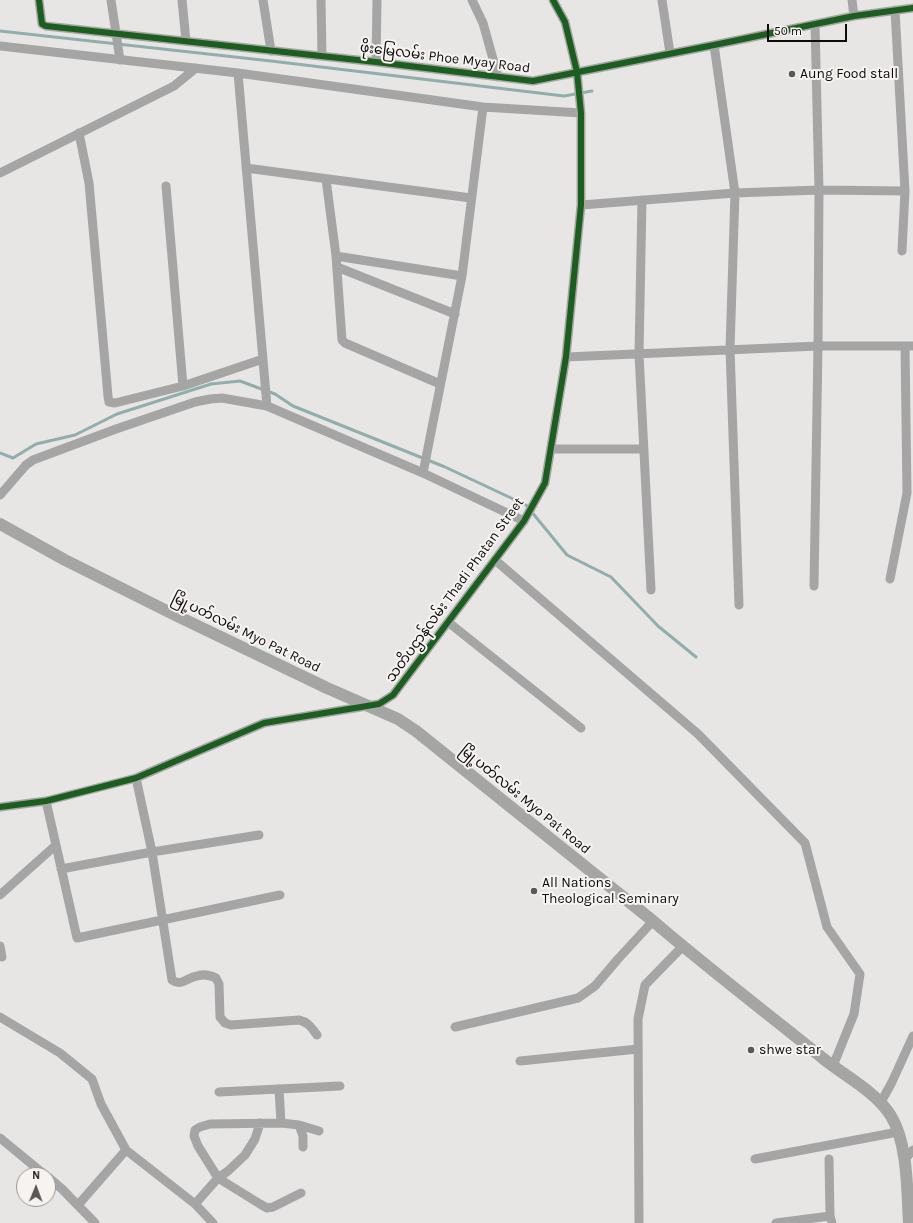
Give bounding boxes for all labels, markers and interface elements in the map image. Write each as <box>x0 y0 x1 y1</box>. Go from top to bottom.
scale bar <box>769 16 849 42</box>
text: 50 m <box>774 24 802 38</box>
street label: ဖိုးမြေလမ်း Phoe Myay Road <box>359 39 531 77</box>
place label: Aung Food stall <box>800 66 898 82</box>
marker: Aung Food stall <box>787 69 797 79</box>
street label: သတိပဌာန်လမ်း Thadi Phatan Street <box>382 494 528 686</box>
street label: မြို့ပတ်လမ်း Myo Pat Road <box>169 590 323 676</box>
street label: မြို့ပတ်လမ်း Myo Pat Road <box>456 742 594 858</box>
place label: All Nations Theological Seminary <box>542 875 679 908</box>
marker: All Nations Theological Seminary <box>529 886 539 896</box>
place label: shwe star <box>759 1042 821 1058</box>
marker: shwe star <box>746 1045 756 1055</box>
north arrow <box>16 1167 56 1207</box>
text: N <box>32 1169 40 1182</box>

